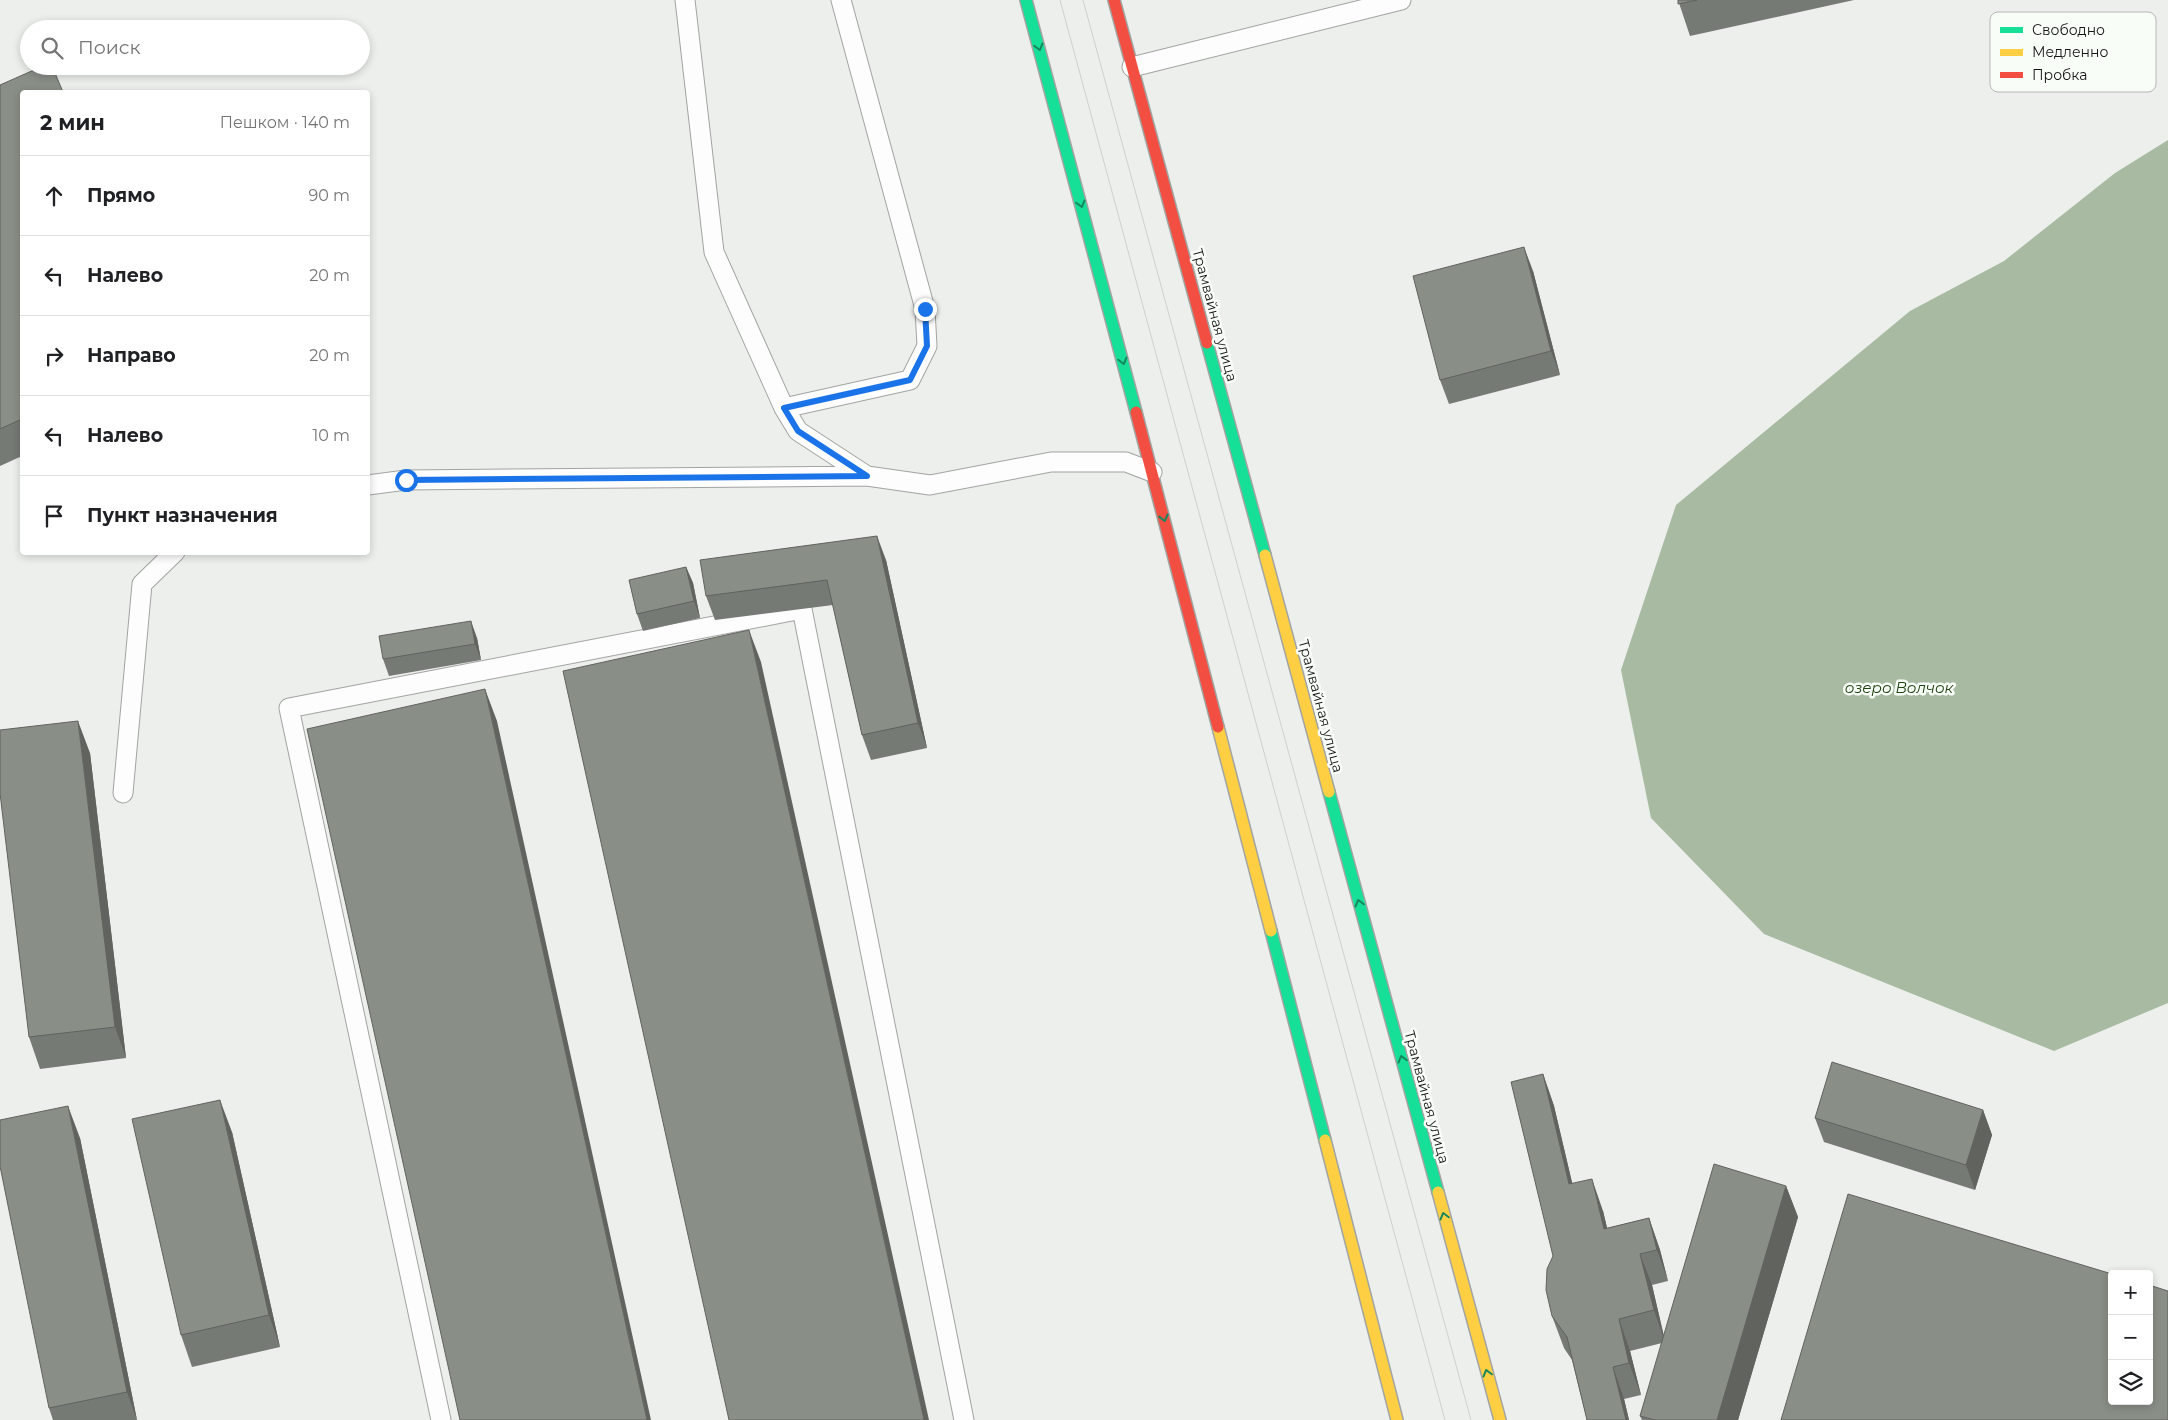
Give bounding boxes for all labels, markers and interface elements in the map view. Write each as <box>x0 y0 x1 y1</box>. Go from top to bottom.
legend <box>1990 12 2156 92</box>
search box <box>20 20 370 75</box>
text: Свободно <box>2032 21 2105 39</box>
icon: search <box>38 34 66 62</box>
text: Поиск <box>78 36 141 59</box>
one-way arrow <box>1033 43 1044 52</box>
text: Медленно <box>2032 43 2108 61</box>
text: Пробка <box>2032 66 2087 84</box>
text: 2 мин <box>40 110 105 135</box>
text: Пешком · 140 m <box>220 113 350 132</box>
icon: ahead <box>40 182 68 210</box>
text: Прямо <box>87 184 155 207</box>
text: 90 m <box>308 186 350 205</box>
one-way arrow <box>1075 200 1086 209</box>
street label: Трамвайная улица <box>1189 247 1241 383</box>
icon: left <box>40 262 68 290</box>
text: Налево <box>87 264 163 287</box>
text: 20 m <box>309 266 350 285</box>
route end <box>914 298 937 321</box>
icon: right <box>40 342 68 370</box>
text: Направо <box>87 344 176 367</box>
text: 20 m <box>309 346 350 365</box>
one-way arrow <box>1117 357 1128 365</box>
icon: left <box>40 422 68 450</box>
text: Налево <box>87 424 163 447</box>
text: 10 m <box>312 426 350 445</box>
route start <box>395 469 418 492</box>
icon: arrive <box>40 502 68 530</box>
text: Пункт назначения <box>87 504 278 527</box>
one-way arrow <box>1159 514 1169 522</box>
street label: Трамвайная улица <box>1295 638 1347 774</box>
water label: озеро Волчок <box>1845 678 1955 697</box>
one-way arrow <box>1354 898 1365 907</box>
street label: Трамвайная улица <box>1401 1029 1453 1165</box>
one-way arrow <box>1397 1056 1407 1064</box>
one-way arrow <box>1440 1213 1450 1221</box>
map controls <box>2108 1270 2153 1405</box>
button: + <box>2108 1270 2153 1315</box>
button: − <box>2108 1315 2153 1360</box>
button: layers <box>2108 1360 2153 1405</box>
one-way arrow <box>1482 1369 1493 1377</box>

